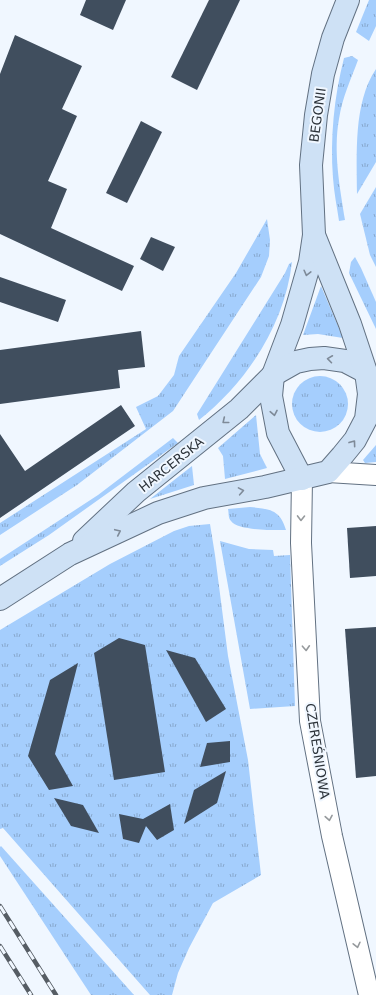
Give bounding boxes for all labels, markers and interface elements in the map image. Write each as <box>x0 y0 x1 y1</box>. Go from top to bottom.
street label: BEGONII <box>306 87 329 143</box>
one-way arrow <box>303 270 312 277</box>
one-way arrow <box>327 355 333 364</box>
one-way arrow <box>269 410 277 416</box>
one-way arrow <box>222 416 229 423</box>
street label: HARCERSKA <box>136 434 207 495</box>
one-way arrow <box>348 440 355 447</box>
one-way arrow <box>237 488 244 496</box>
one-way arrow <box>297 515 305 521</box>
one-way arrow <box>113 529 121 537</box>
one-way arrow <box>302 645 311 651</box>
street label: CZEREŚNIOWA <box>303 702 332 800</box>
one-way arrow <box>324 815 332 821</box>
one-way arrow <box>352 941 361 948</box>

